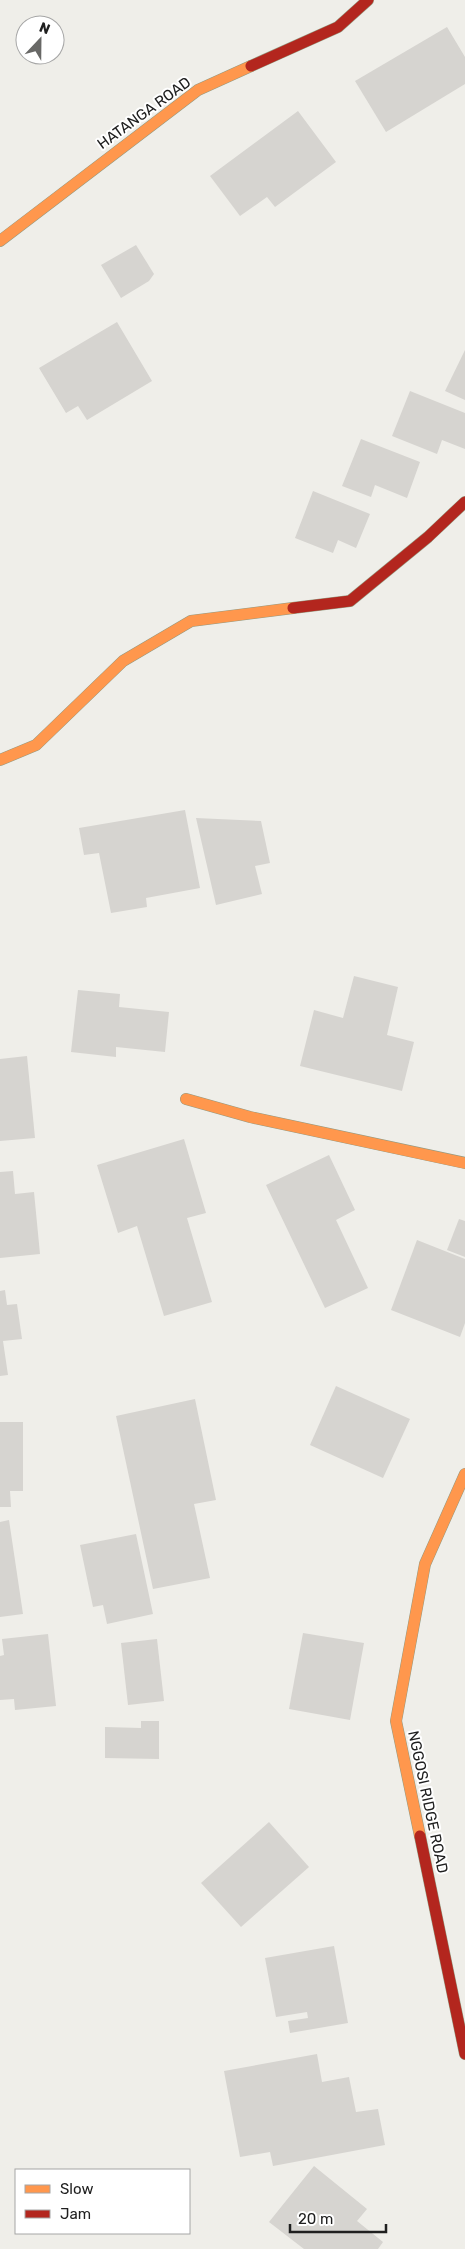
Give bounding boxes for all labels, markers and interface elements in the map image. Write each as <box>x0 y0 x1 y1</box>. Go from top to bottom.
north arrow <box>15 15 65 65</box>
text: N <box>37 19 53 38</box>
street label: HATANGA ROAD <box>94 73 194 153</box>
street label: NGGOSI RIDGE ROAD <box>404 1729 452 1875</box>
legend <box>15 2169 190 2234</box>
text: Slow <box>60 2180 93 2198</box>
scale bar <box>290 2202 386 2234</box>
text: Jam <box>60 2205 91 2223</box>
text: 20 m <box>298 2210 333 2228</box>

